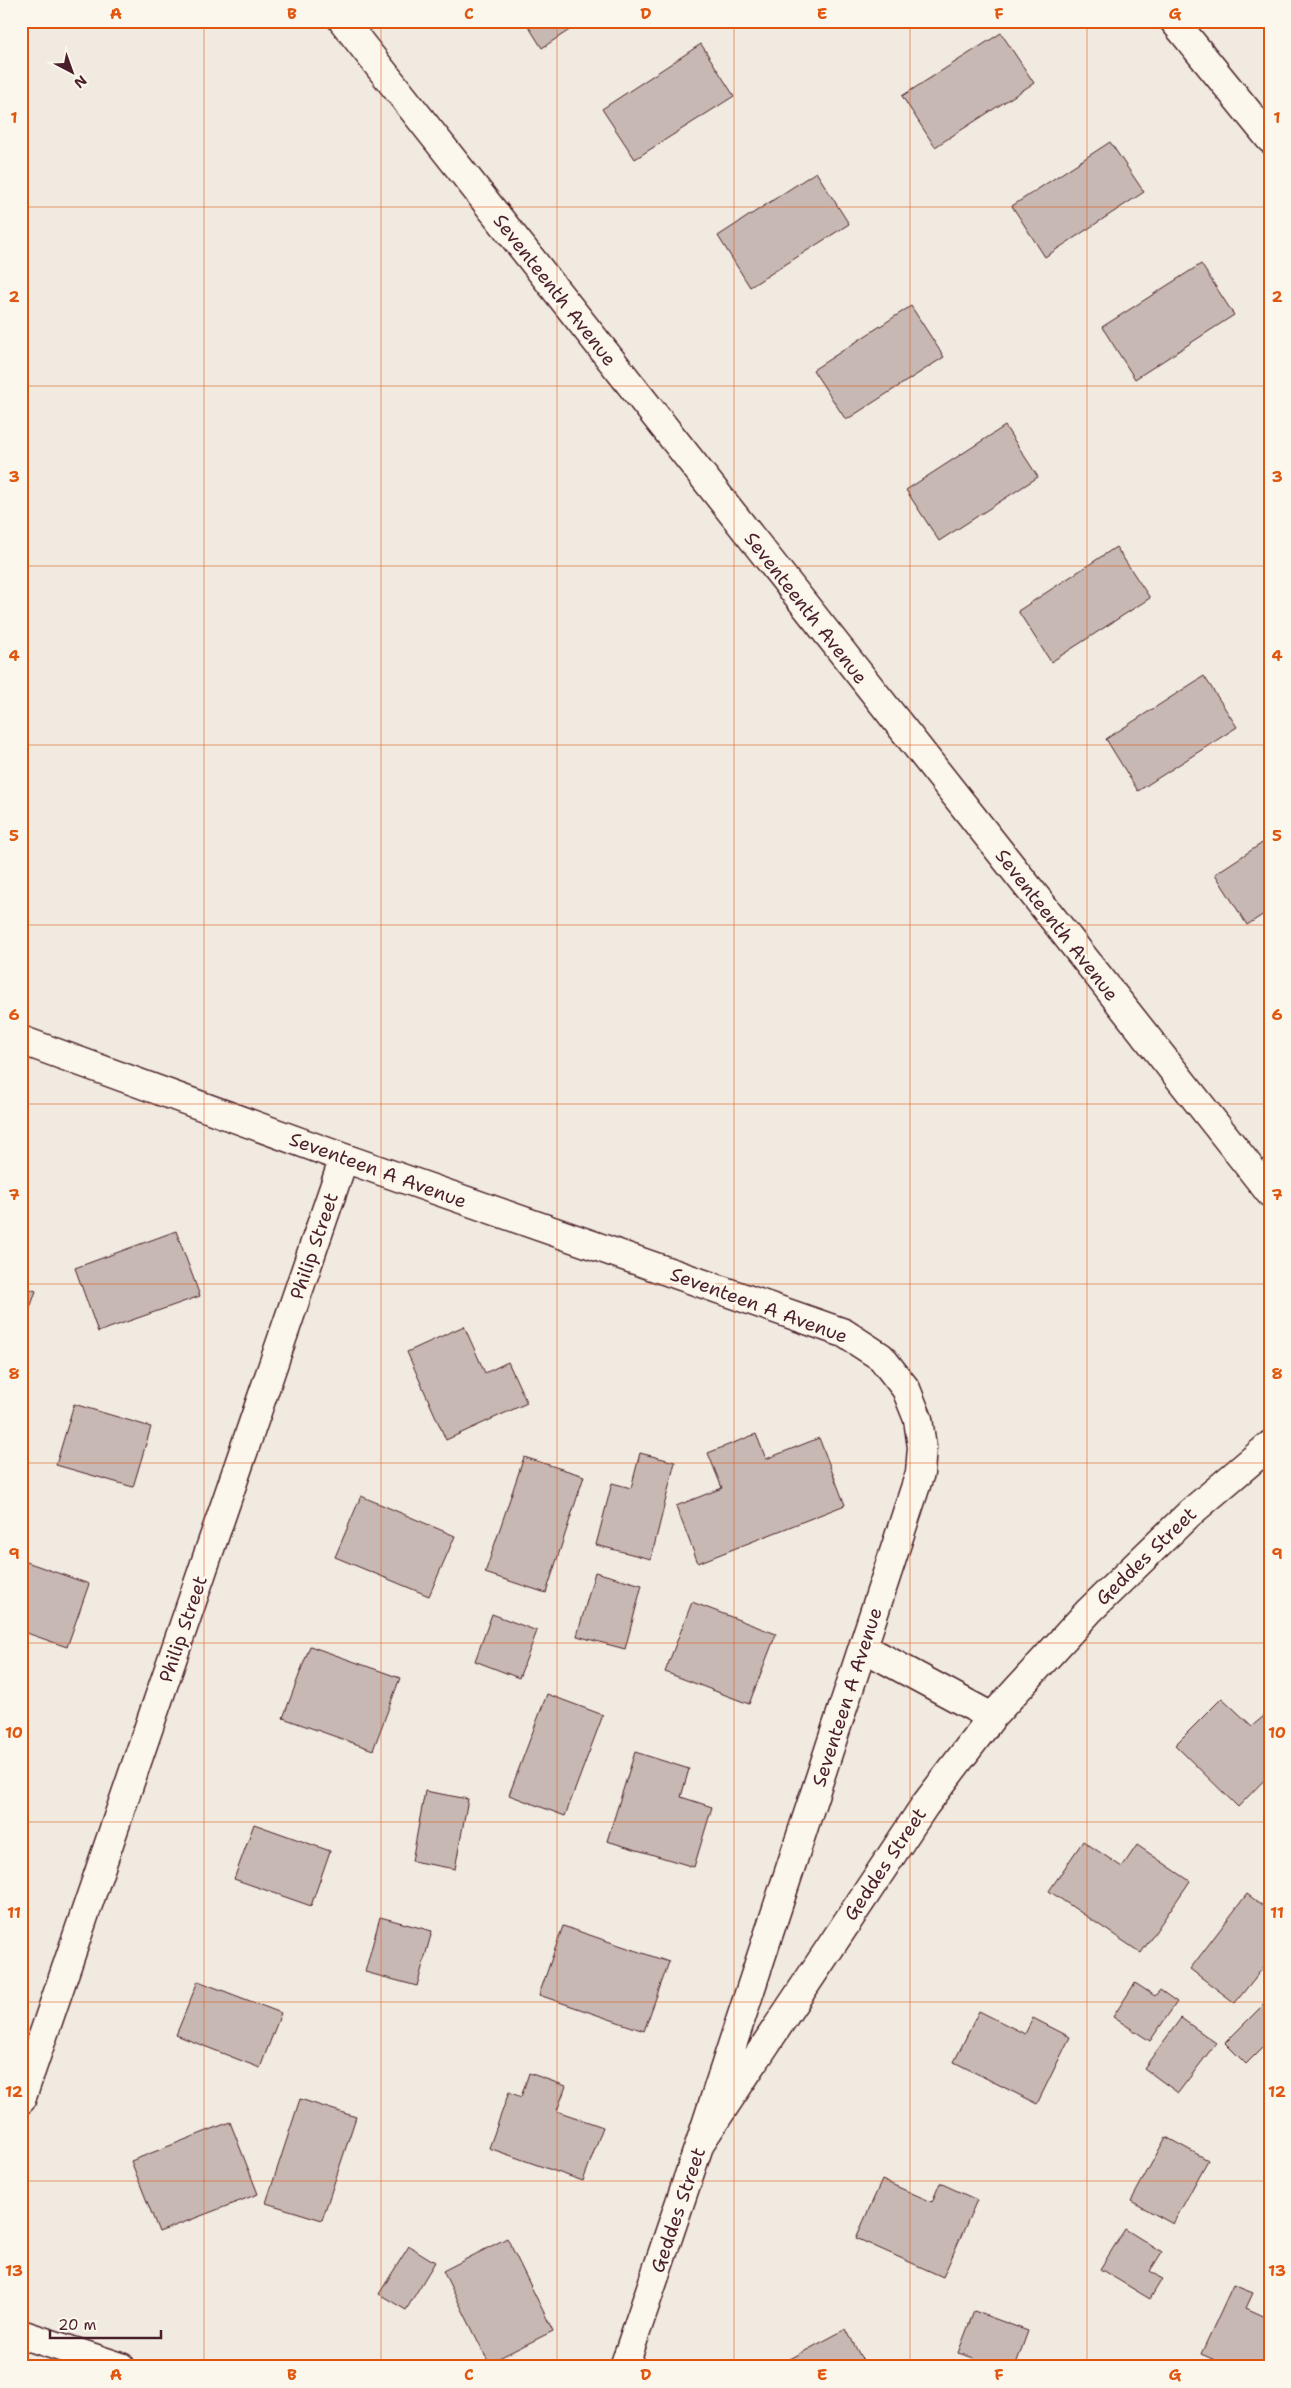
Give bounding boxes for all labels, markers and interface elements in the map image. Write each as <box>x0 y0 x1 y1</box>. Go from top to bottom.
text: A <box>110 3 122 24</box>
text: B <box>287 3 297 24</box>
text: C <box>464 3 474 24</box>
text: D <box>640 3 652 24</box>
text: E <box>817 3 827 24</box>
text: F <box>994 3 1004 24</box>
text: G <box>1169 3 1182 24</box>
north arrow <box>48 48 98 98</box>
text: N <box>70 71 91 92</box>
text: 1 <box>10 107 18 128</box>
text: 1 <box>1273 107 1281 128</box>
street label: Seventeenth Avenue <box>488 209 622 371</box>
text: 2 <box>8 286 20 307</box>
text: 2 <box>1271 286 1283 307</box>
text: 3 <box>8 466 20 487</box>
text: 3 <box>1271 466 1283 487</box>
street label: Seventeenth Avenue <box>739 527 873 689</box>
text: 4 <box>8 645 20 666</box>
text: 4 <box>1271 645 1283 666</box>
text: 5 <box>9 825 19 846</box>
text: 5 <box>1272 825 1282 846</box>
street label: Seventeenth Avenue <box>990 844 1124 1006</box>
text: 6 <box>8 1004 20 1025</box>
text: 6 <box>1271 1004 1283 1025</box>
street label: Seventeen A Avenue <box>286 1126 470 1214</box>
text: 7 <box>8 1184 20 1205</box>
text: 7 <box>1271 1184 1283 1205</box>
street label: Philip Street <box>284 1189 344 1303</box>
street label: Seventeen A Avenue <box>667 1261 851 1349</box>
text: 8 <box>8 1363 20 1384</box>
text: 8 <box>1271 1363 1283 1384</box>
street label: Geddes Street <box>1090 1502 1202 1610</box>
text: 9 <box>8 1543 20 1564</box>
text: 9 <box>1271 1543 1283 1564</box>
street label: Philip Street <box>153 1572 213 1686</box>
street label: Seventeen A Avenue <box>806 1604 888 1790</box>
text: 10 <box>5 1722 23 1743</box>
text: 10 <box>1268 1722 1286 1743</box>
street label: Geddes Street <box>838 1803 932 1925</box>
text: 11 <box>7 1902 21 1923</box>
text: 11 <box>1270 1902 1284 1923</box>
text: 12 <box>5 2081 23 2102</box>
text: 12 <box>1268 2081 1286 2102</box>
street label: Geddes Street <box>645 2144 711 2276</box>
text: 13 <box>5 2260 23 2281</box>
text: 13 <box>1268 2260 1286 2281</box>
scale bar <box>50 2308 161 2340</box>
text: 20 m <box>58 2315 97 2335</box>
text: A <box>110 2364 122 2385</box>
text: B <box>287 2364 297 2385</box>
text: C <box>464 2364 474 2385</box>
text: D <box>640 2364 652 2385</box>
text: E <box>817 2364 827 2385</box>
text: F <box>994 2364 1004 2385</box>
text: G <box>1169 2364 1182 2385</box>

